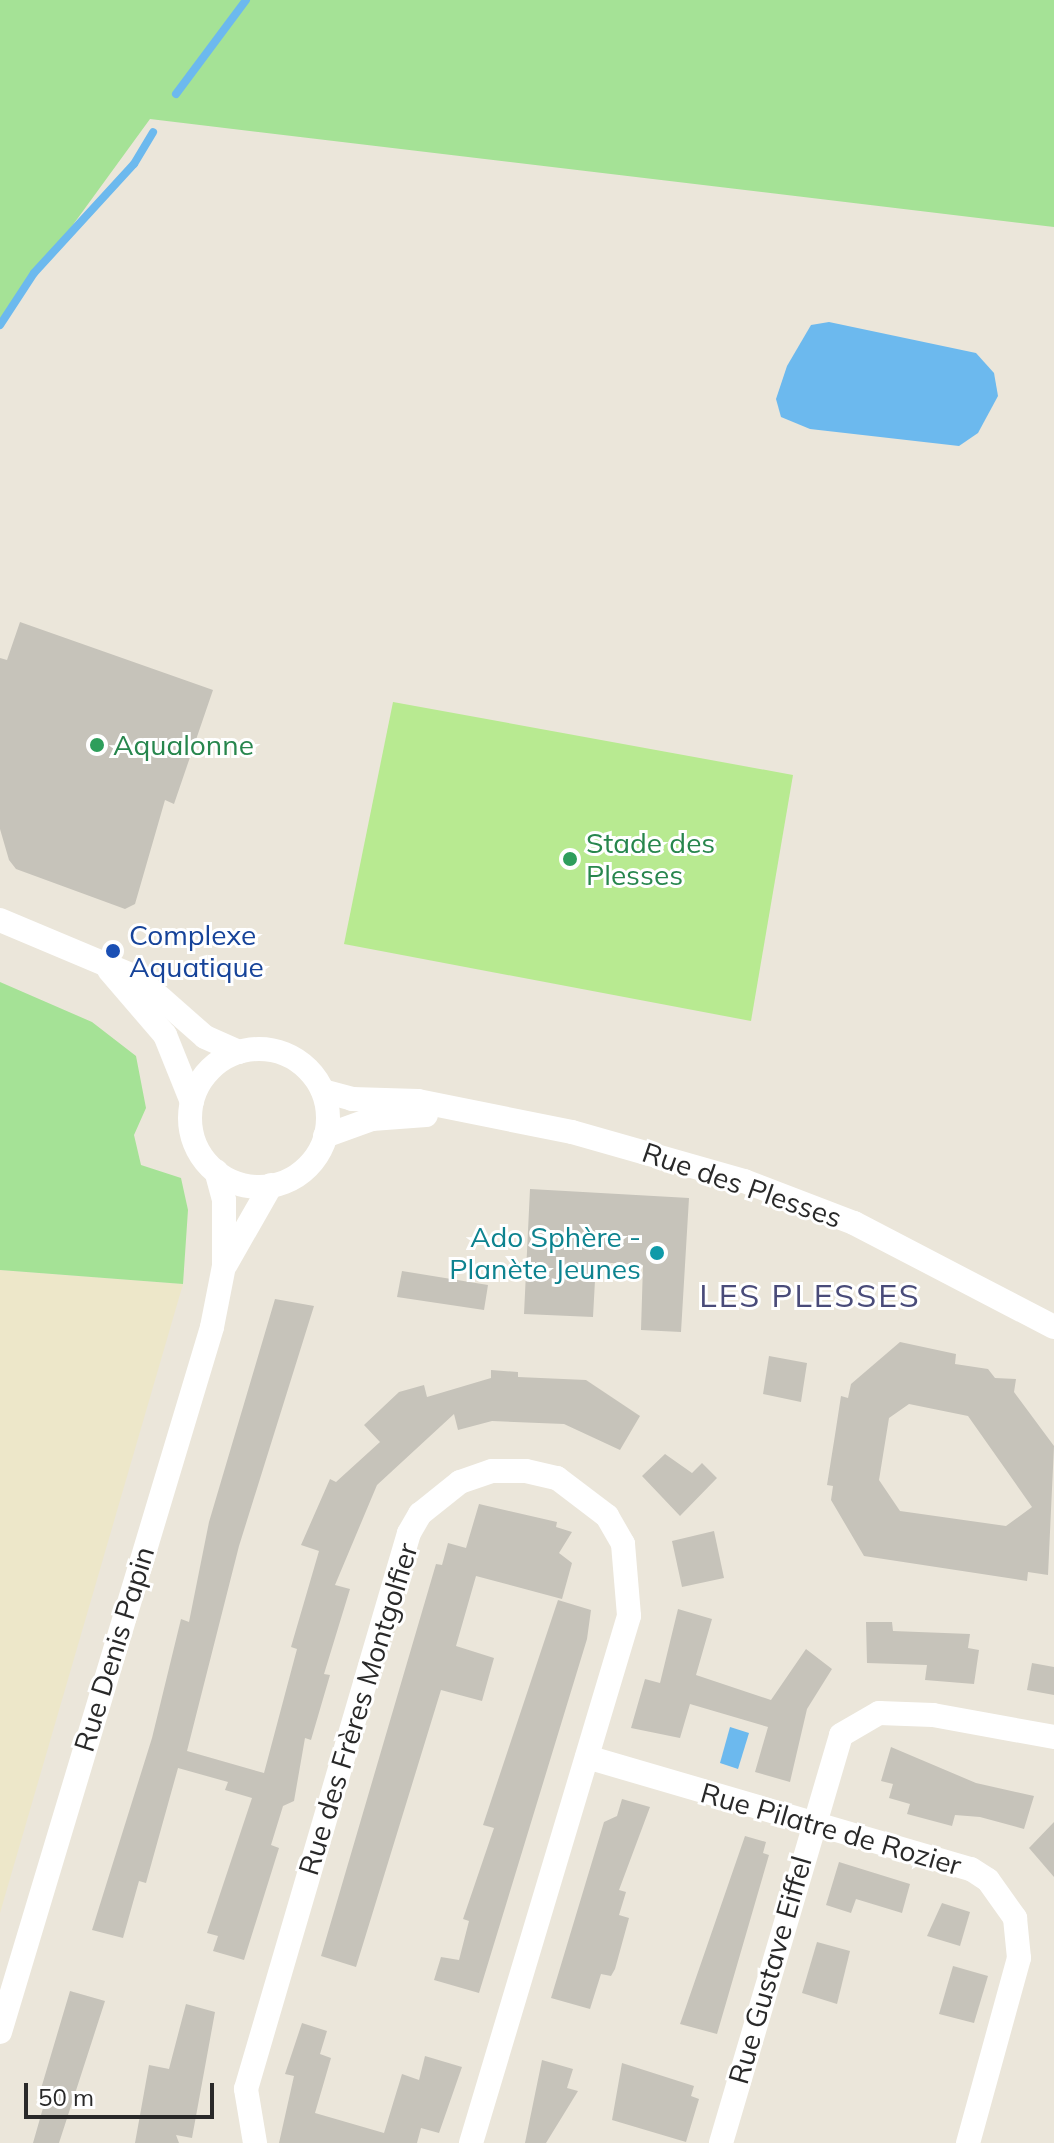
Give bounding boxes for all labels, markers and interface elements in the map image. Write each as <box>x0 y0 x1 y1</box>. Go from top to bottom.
place label: Aqualonne <box>113 728 254 762</box>
marker: Aqualonne <box>88 736 106 754</box>
place label: Stade des Plesses <box>586 826 715 892</box>
marker: Stade des Plesses <box>561 850 579 868</box>
place label: Complexe Aquatique <box>129 918 264 984</box>
marker: Complexe Aquatique <box>104 942 122 960</box>
street label: Rue des Plesses <box>638 1135 846 1235</box>
place label: Ado Sphère - Planète Jeunes <box>449 1220 641 1286</box>
marker: Ado Sphère - Planète Jeunes <box>648 1244 666 1262</box>
district label: LES PLESSES <box>699 1276 921 1314</box>
street label: Rue des Frères Montgolfier <box>291 1539 425 1879</box>
street label: Rue Denis Papin <box>67 1542 161 1756</box>
street label: Rue Pilatre de Rozier <box>697 1776 965 1882</box>
street label: Rue Gustave Eiffel <box>721 1852 819 2088</box>
scale bar <box>28 2067 218 2117</box>
text: 50 m <box>38 2082 94 2112</box>

